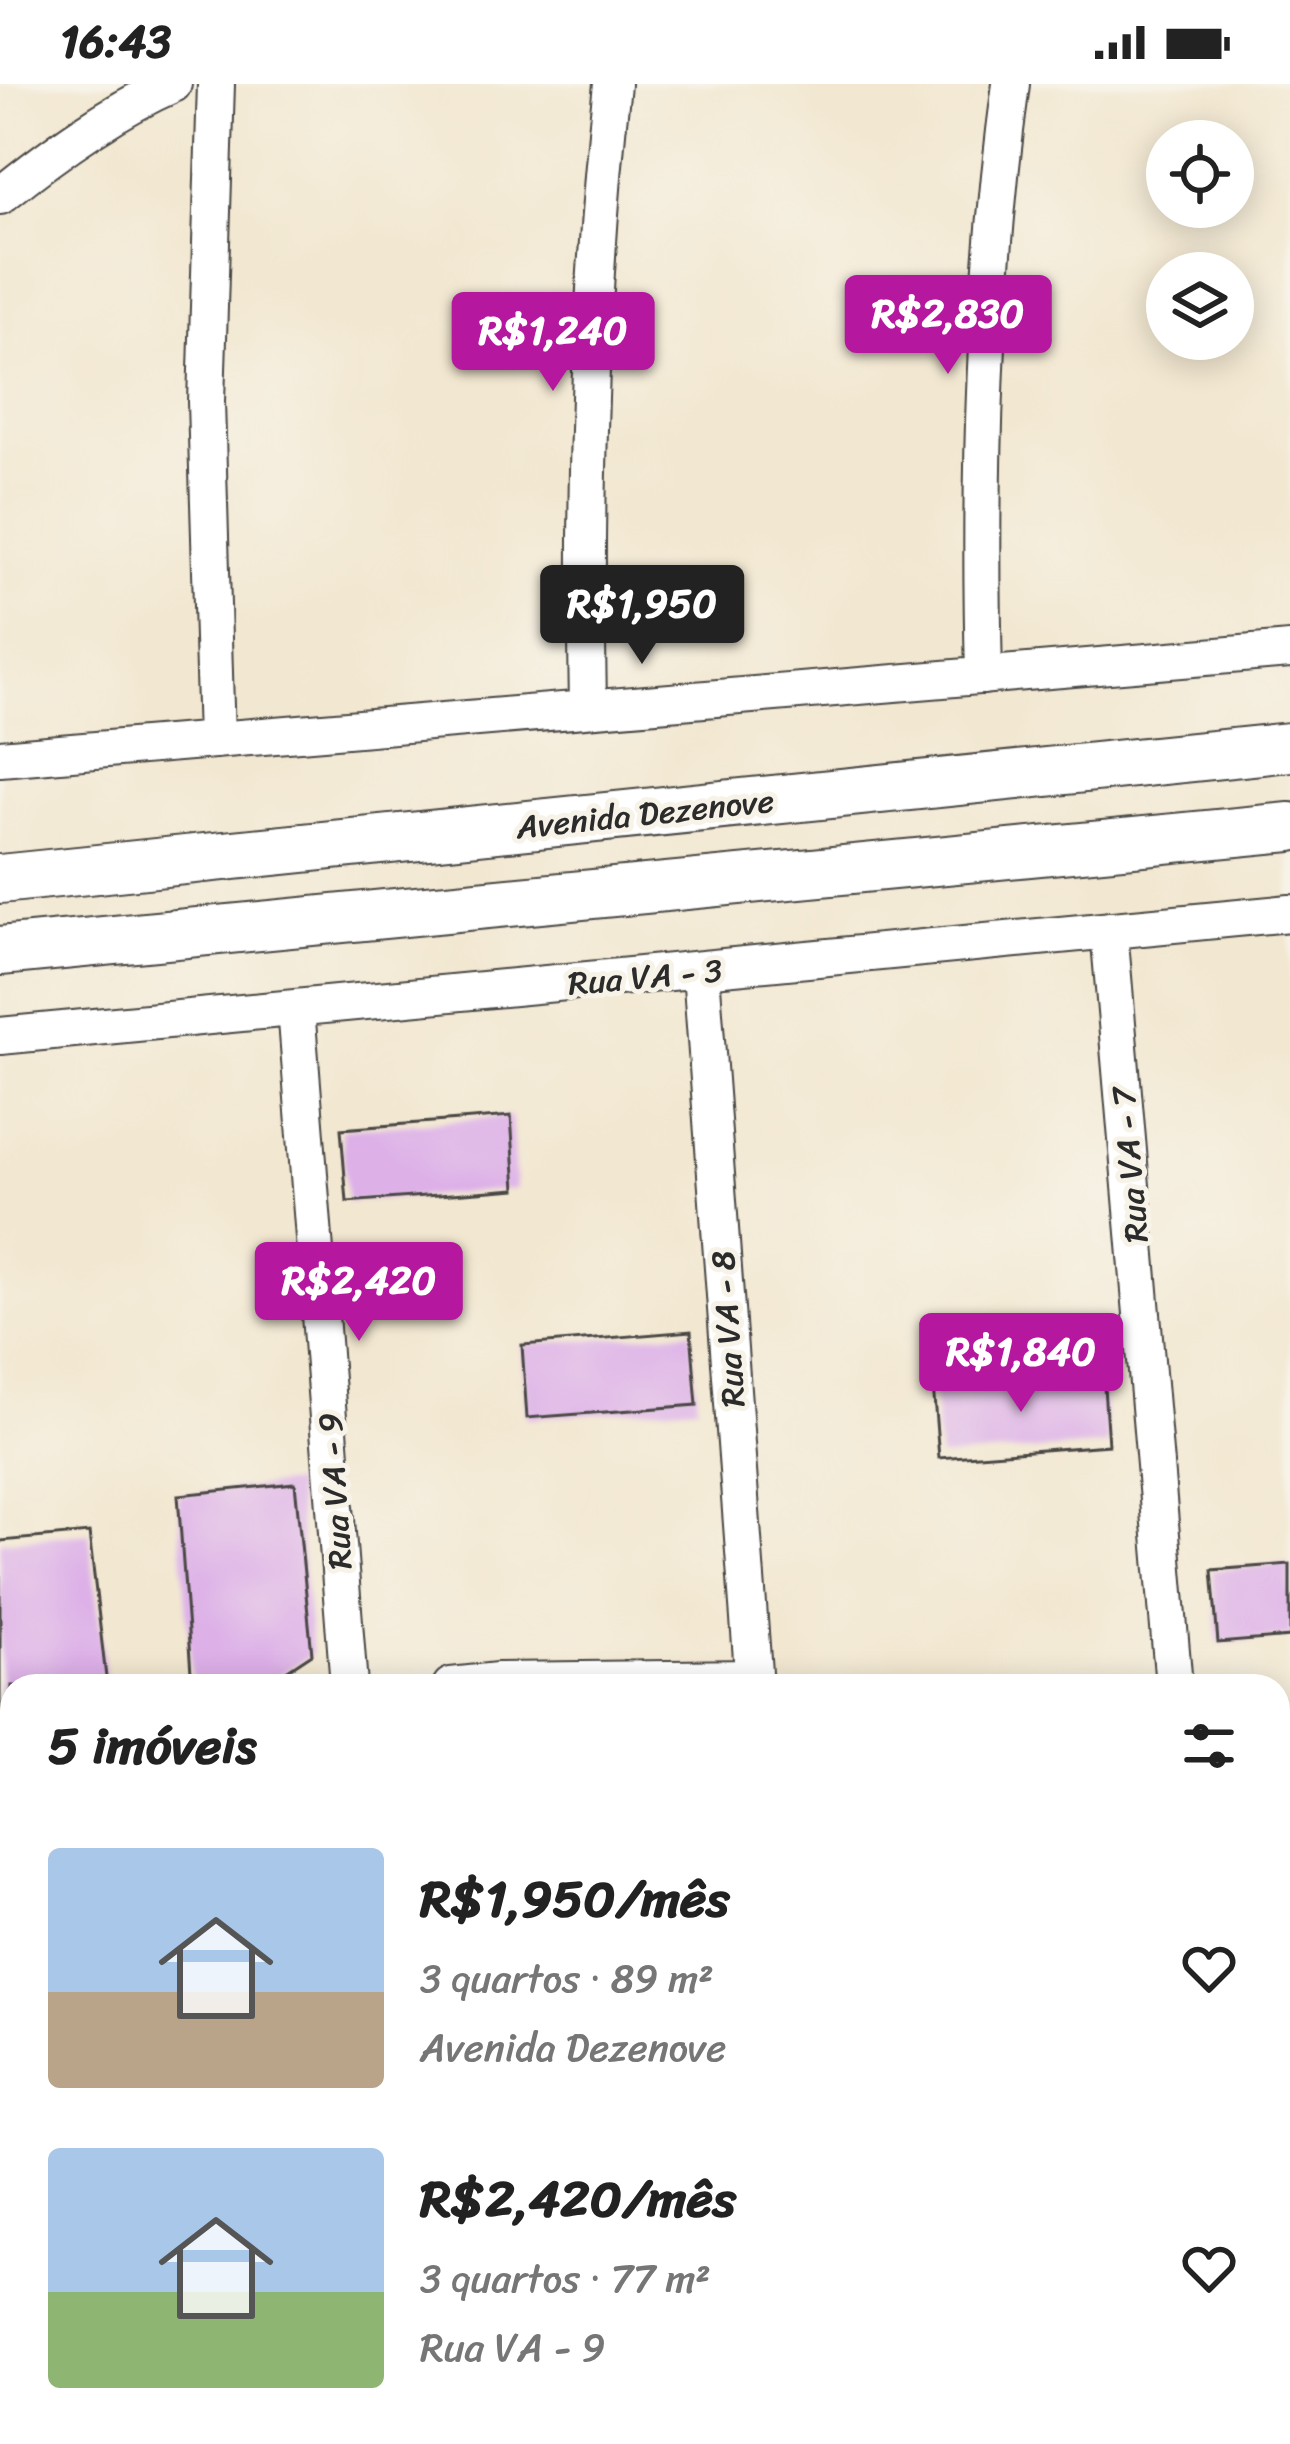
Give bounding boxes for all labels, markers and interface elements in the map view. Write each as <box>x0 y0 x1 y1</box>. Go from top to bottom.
text: 16:43 <box>60 2 171 82</box>
map controls <box>1146 120 1254 360</box>
button: locate <box>1146 120 1254 228</box>
button: layers <box>1146 252 1254 360</box>
pin: R$2,830 <box>837 275 1059 377</box>
text: R$2,830 <box>872 279 1024 348</box>
pin: R$1,240 <box>442 292 664 394</box>
text: R$1,240 <box>479 296 627 365</box>
pin: R$1,950 <box>531 565 753 667</box>
text: R$1,950 <box>567 569 717 638</box>
street label: Avenida Dezenove <box>512 772 777 856</box>
street label: Rua VA - 3 <box>565 941 725 1013</box>
street label: Rua VA - 7 <box>1094 1083 1166 1245</box>
pin: R$2,420 <box>248 1242 470 1344</box>
text: R$2,420 <box>282 1246 436 1315</box>
street label: Rua VA - 8 <box>694 1249 762 1409</box>
pin: R$1,840 <box>910 1313 1132 1415</box>
text: R$1,840 <box>946 1317 1096 1386</box>
street label: Rua VA - 9 <box>301 1411 369 1571</box>
text: 5 imóveis <box>48 1701 257 1791</box>
icon: filters <box>1176 1713 1242 1779</box>
text: R$1,950/mês <box>420 1854 730 1944</box>
icon: home <box>144 1896 288 2040</box>
icon: heart <box>1176 1935 1242 2001</box>
text: 3 quartos · 89 m² <box>420 1944 714 2013</box>
text: Avenida Dezenove <box>420 2013 726 2082</box>
text: R$2,420/mês <box>420 2154 736 2244</box>
icon: home <box>144 2196 288 2340</box>
icon: heart <box>1176 2235 1242 2301</box>
text: 3 quartos · 77 m² <box>420 2244 711 2313</box>
text: Rua VA - 9 <box>420 2313 605 2382</box>

